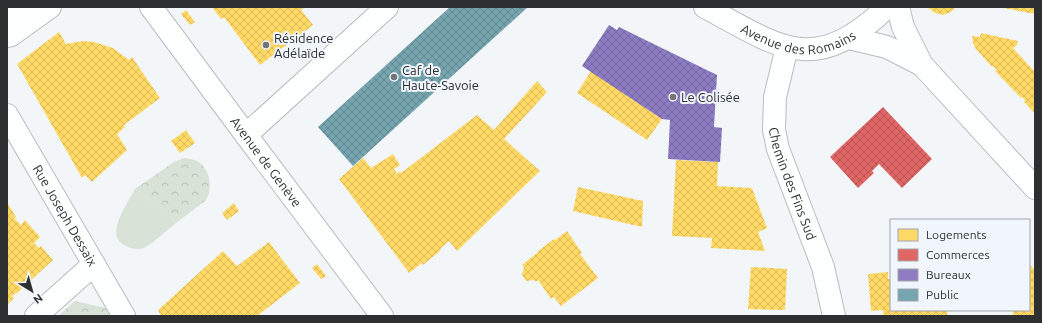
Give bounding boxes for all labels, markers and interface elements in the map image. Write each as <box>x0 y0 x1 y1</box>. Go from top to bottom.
street label: Avenue des Romains <box>739 21 858 56</box>
place label: Résidence Adélaïde <box>274 31 333 60</box>
marker: Résidence Adélaïde <box>261 40 271 50</box>
place label: Caf de Haute-Savoie <box>402 63 479 92</box>
marker: Caf de Haute-Savoie <box>389 72 399 82</box>
place label: Le Colisée <box>681 90 740 104</box>
marker: Le Colisée <box>668 92 678 102</box>
street label: Avenue de Genève <box>228 114 304 209</box>
street label: Chemin des Fins Sud <box>767 126 819 242</box>
street label: Rue Joseph Dessaix <box>30 162 100 269</box>
legend <box>890 219 1030 311</box>
text: Logements <box>926 228 986 241</box>
text: Commerces <box>926 248 990 261</box>
text: Bureaux <box>926 268 971 281</box>
north arrow <box>12 271 52 311</box>
text: Public <box>926 288 959 301</box>
text: N <box>31 292 45 306</box>

